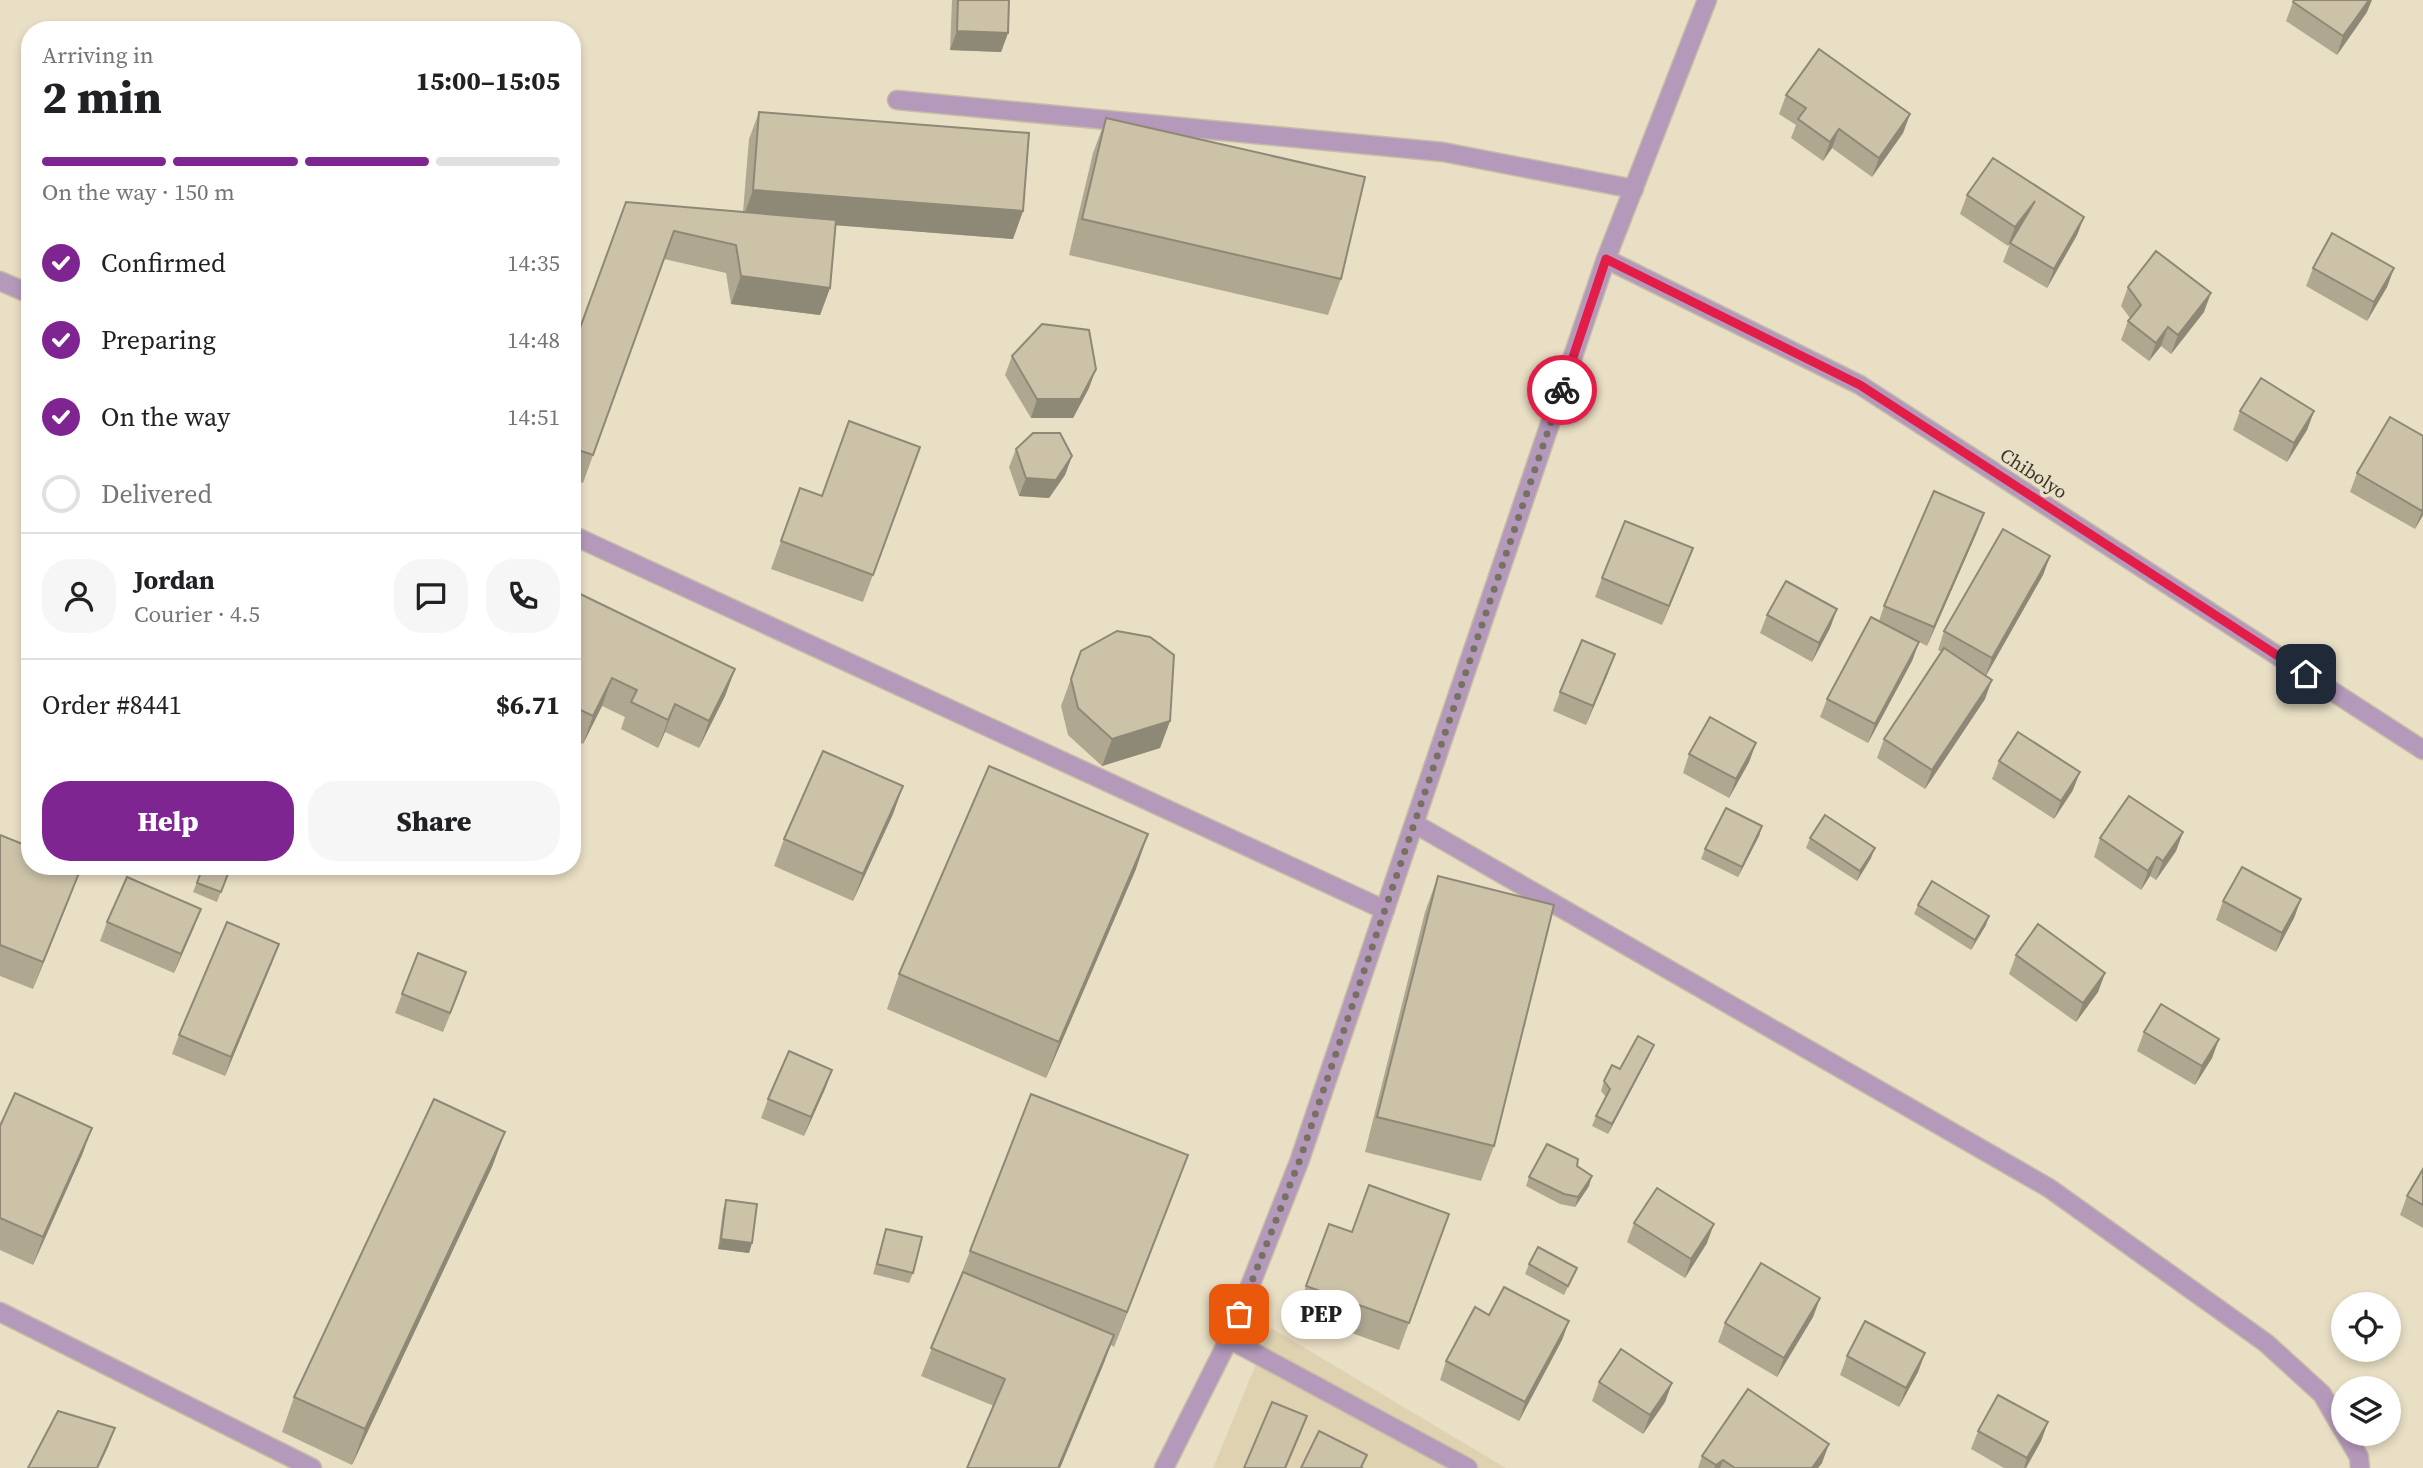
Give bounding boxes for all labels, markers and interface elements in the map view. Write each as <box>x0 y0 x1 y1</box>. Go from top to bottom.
text: Arriving in <box>42 39 154 71</box>
text: 15:00–15:05 <box>416 63 560 99</box>
text: 2 min <box>42 65 162 128</box>
text: On the way · 150 m <box>42 176 235 208</box>
icon: check <box>42 244 80 282</box>
text: Confirmed <box>101 245 226 281</box>
text: 14:35 <box>507 247 560 279</box>
icon: check <box>42 321 80 359</box>
text: Preparing <box>101 322 216 358</box>
text: 14:48 <box>507 324 560 356</box>
courier <box>1527 355 1597 425</box>
icon: bike <box>1543 371 1581 409</box>
icon: check <box>42 398 80 436</box>
text: On the way <box>101 399 230 435</box>
text: 14:51 <box>507 401 560 433</box>
street label: Chibolyo <box>1995 442 2073 504</box>
text: Delivered <box>101 476 212 512</box>
button: person <box>42 559 116 633</box>
button: chat <box>394 559 468 633</box>
button: phone <box>486 559 560 633</box>
text: Jordan <box>134 562 215 598</box>
text: Courier · 4.5 <box>134 598 260 630</box>
pin <box>2276 644 2336 704</box>
icon: home <box>2287 655 2325 693</box>
text: Order #8441 <box>42 687 182 723</box>
text: $6.71 <box>496 687 560 723</box>
button: Help <box>42 781 294 861</box>
button: Share <box>308 781 560 861</box>
pin <box>1209 1284 1269 1344</box>
callout: PEP <box>1281 1290 1362 1338</box>
map controls <box>2331 1292 2401 1446</box>
button: locate <box>2331 1292 2401 1362</box>
icon: bag <box>1220 1295 1258 1333</box>
text: PEP <box>1300 1298 1342 1330</box>
button: layers <box>2331 1376 2401 1446</box>

